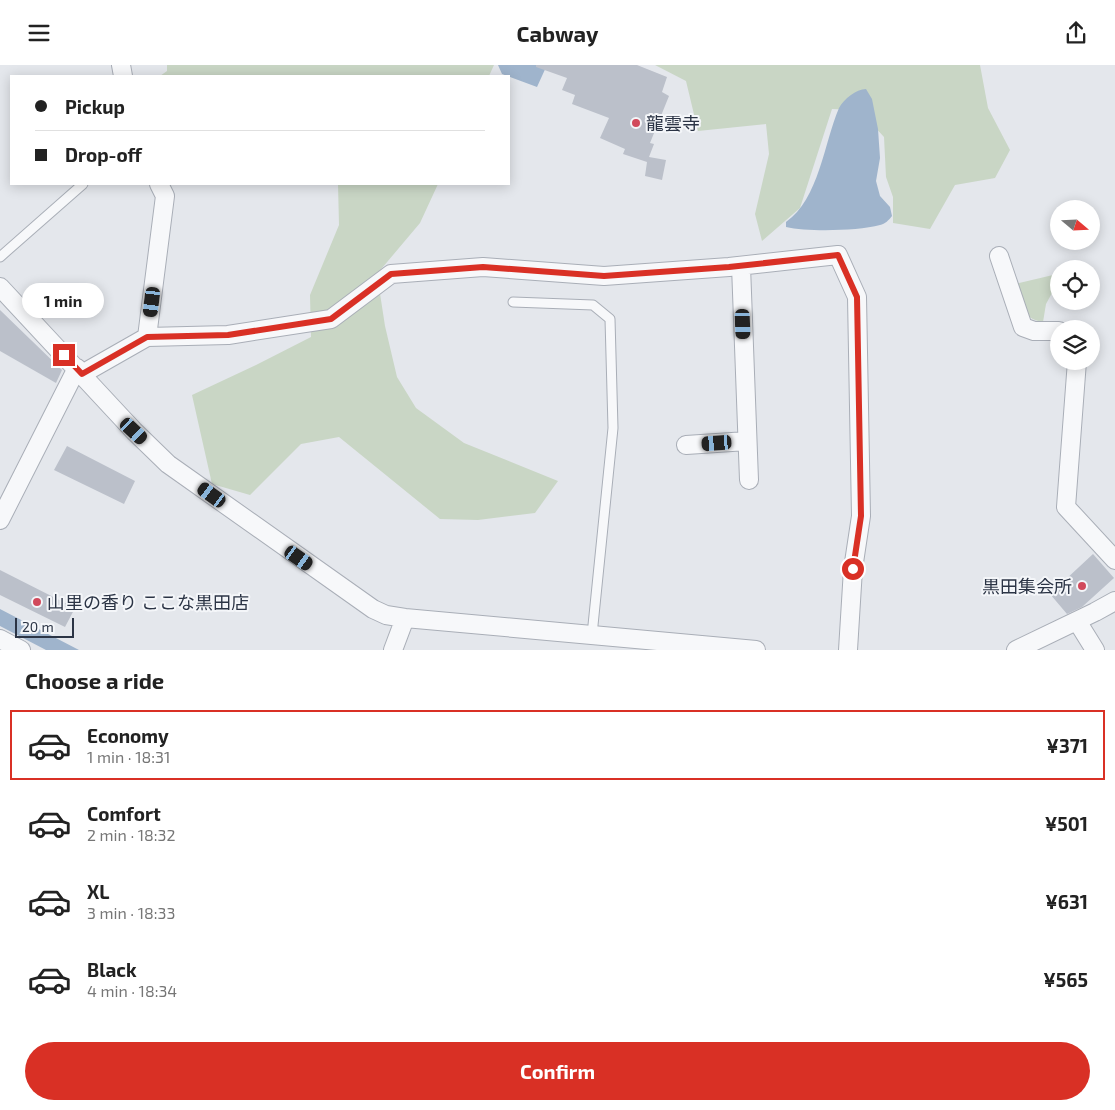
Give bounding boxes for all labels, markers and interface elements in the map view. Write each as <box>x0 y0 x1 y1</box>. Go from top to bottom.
icon: menu <box>25 19 53 47</box>
icon: share <box>1062 19 1090 47</box>
text: Cabway <box>517 20 598 46</box>
text: Pickup <box>65 95 125 118</box>
place label: 龍雲寺 <box>646 112 700 134</box>
marker: 龍雲寺 <box>630 117 642 129</box>
text: Drop-off <box>65 143 142 166</box>
north arrow <box>1050 200 1100 250</box>
map controls <box>1050 200 1100 370</box>
button: locate <box>1050 260 1100 310</box>
callout: 1 min <box>23 283 105 317</box>
car <box>142 286 161 318</box>
text: 1 min <box>44 291 82 310</box>
car <box>734 309 751 339</box>
button: layers <box>1050 320 1100 370</box>
route end <box>53 344 75 366</box>
car <box>117 415 150 447</box>
car <box>701 434 732 452</box>
car <box>195 480 228 510</box>
car <box>282 543 315 573</box>
route start <box>842 558 864 580</box>
place label: 黒田集会所 <box>982 575 1072 597</box>
marker: 黒田集会所 <box>1076 580 1088 592</box>
place label: 山里の香り ここな黒田店 <box>47 591 249 613</box>
marker: 山里の香り ここな黒田店 <box>31 596 43 608</box>
scale bar <box>15 615 74 638</box>
text: 20 m <box>22 618 54 635</box>
text: Choose a ride <box>25 667 164 693</box>
icon: car <box>27 723 72 768</box>
text: Economy <box>87 724 169 747</box>
text: ¥371 <box>1046 734 1088 757</box>
text: 1 min · 18:31 <box>87 747 170 766</box>
icon: car <box>27 801 72 846</box>
text: Comfort <box>87 802 161 825</box>
text: ¥501 <box>1045 812 1088 835</box>
text: 2 min · 18:32 <box>87 825 176 844</box>
icon: car <box>27 879 72 924</box>
text: XL <box>87 880 109 903</box>
text: ¥631 <box>1045 890 1088 913</box>
text: 3 min · 18:33 <box>87 903 175 922</box>
icon: car <box>27 957 72 1002</box>
text: Black <box>87 958 137 981</box>
text: ¥565 <box>1043 968 1088 991</box>
text: 4 min · 18:34 <box>87 981 177 1000</box>
button: Confirm <box>25 1042 1090 1100</box>

